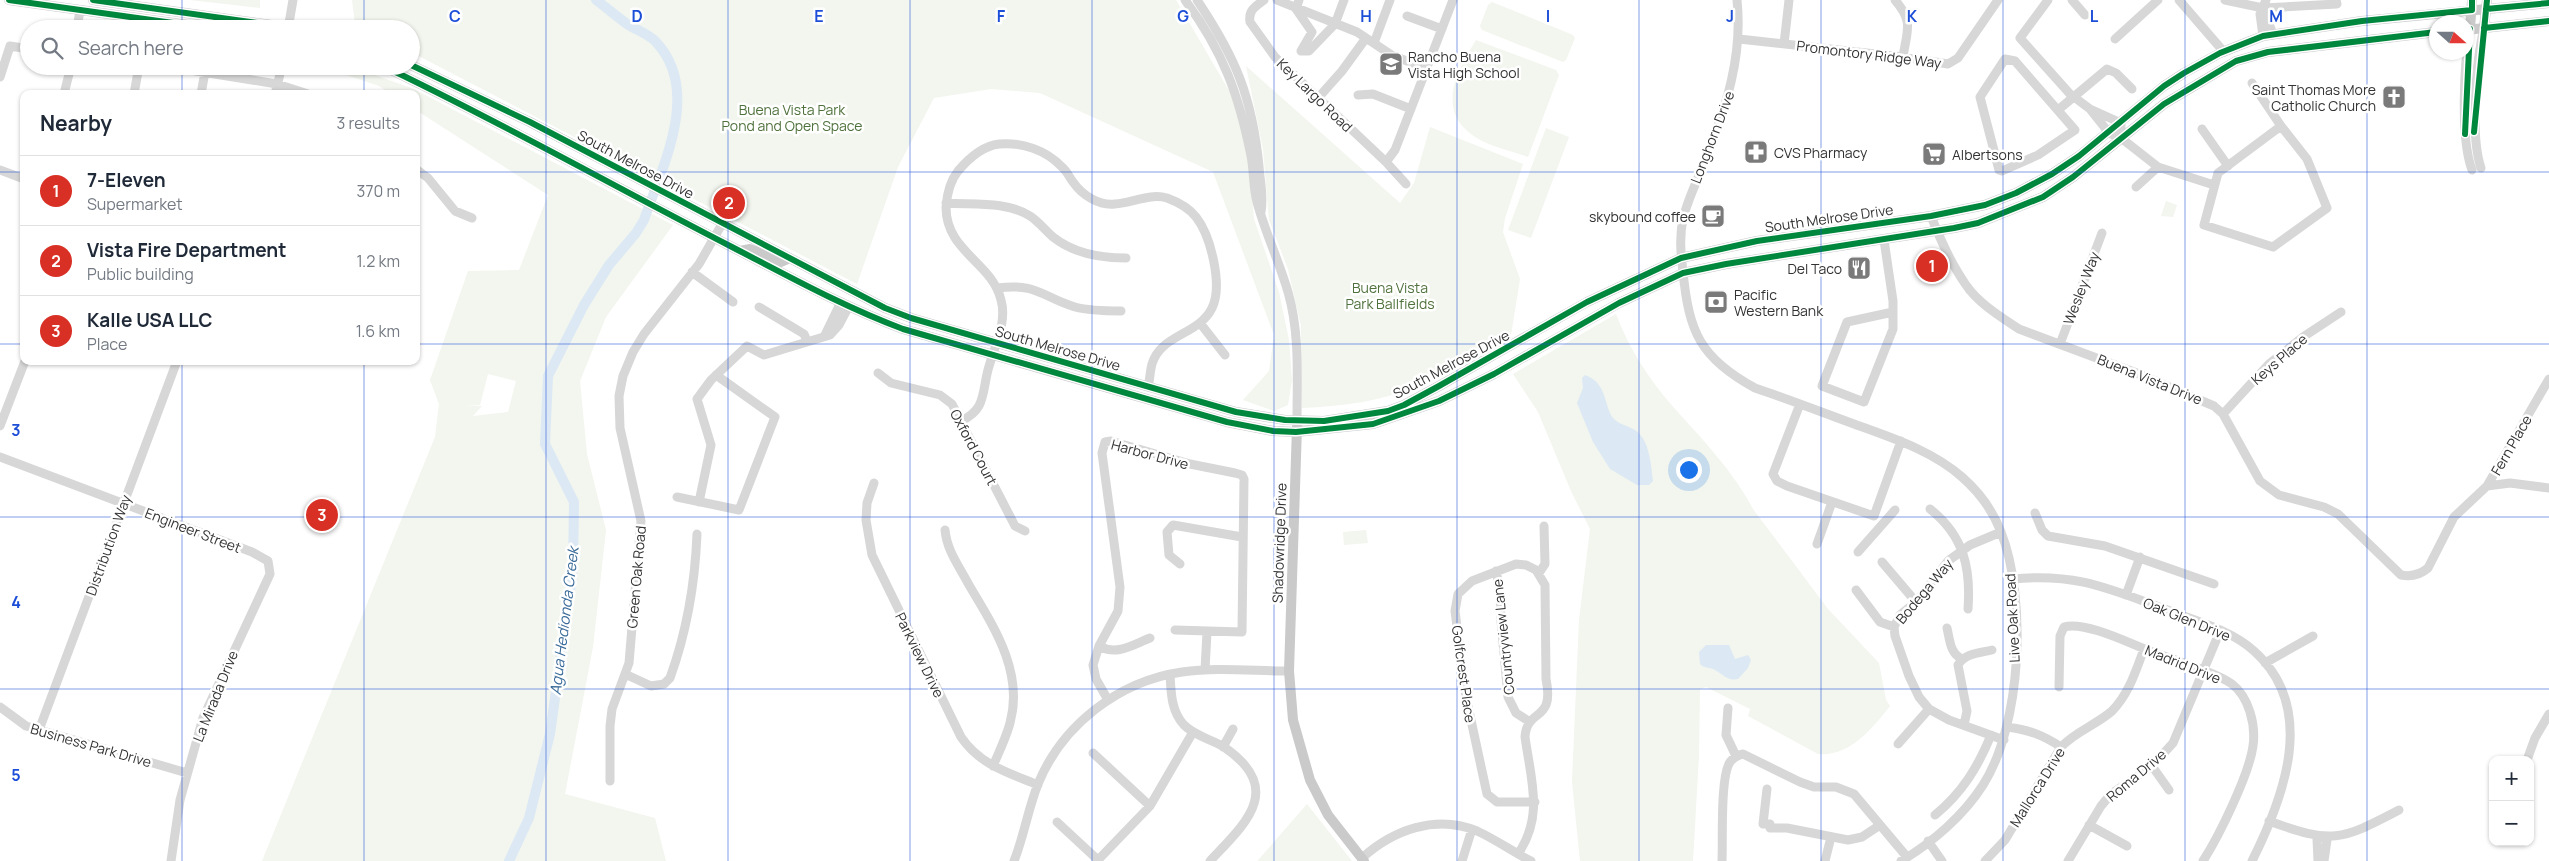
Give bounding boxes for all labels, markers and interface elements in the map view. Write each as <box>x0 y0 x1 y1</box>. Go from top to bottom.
text: C <box>449 5 461 27</box>
text: D <box>631 5 643 27</box>
text: E <box>814 5 824 27</box>
text: F <box>997 5 1006 27</box>
text: G <box>1177 5 1189 27</box>
text: H <box>1360 5 1372 27</box>
text: I <box>1546 5 1550 27</box>
text: J <box>1726 5 1734 27</box>
text: K <box>1907 5 1918 27</box>
text: L <box>2090 5 2099 27</box>
text: M <box>2269 5 2283 27</box>
north arrow <box>2429 15 2474 60</box>
search box <box>20 20 420 75</box>
icon: search <box>38 34 66 62</box>
text: Search here <box>78 35 184 61</box>
street label: Promontory Ridge Way <box>1796 36 1943 72</box>
place label: Rancho Buena Vista High School <box>1408 47 1520 82</box>
school or university icon: Rancho Buena Vista High School <box>1378 51 1404 77</box>
street label: Key Largo Road <box>1273 54 1357 136</box>
place label: Saint Thomas More Catholic Church <box>2252 80 2376 115</box>
church icon: Saint Thomas More Catholic Church <box>2381 84 2407 110</box>
street label: Longhorn Drive <box>1686 88 1738 186</box>
park label: Buena Vista Park Pond and Open Space <box>721 100 863 135</box>
text: Nearby <box>40 109 112 137</box>
text: 3 results <box>337 112 400 134</box>
street label: South Melrose Drive <box>574 125 698 203</box>
pharmacy icon: CVS Pharmacy <box>1743 139 1769 165</box>
supermarket icon: Albertsons <box>1921 141 1947 167</box>
place label: CVS Pharmacy <box>1774 143 1868 162</box>
place label: Albertsons <box>1952 145 2023 164</box>
text: 7-Eleven <box>87 167 166 193</box>
text: 1 <box>52 180 60 202</box>
text: 370 m <box>357 180 400 202</box>
pin: 2 <box>713 184 745 222</box>
text: Supermarket <box>87 193 183 215</box>
street label: South Melrose Drive <box>1764 200 1894 236</box>
cafe icon: skybound coffee <box>1700 203 1726 229</box>
place label: skybound coffee <box>1589 207 1696 226</box>
text: Vista Fire Department <box>87 237 286 263</box>
pin: 1 <box>1916 247 1948 285</box>
street label: Wesley Way <box>2058 248 2104 327</box>
text: 2 <box>51 250 61 272</box>
text: 1.2 km <box>357 250 400 272</box>
restaurant icon: Del Taco <box>1846 255 1872 281</box>
place label: Del Taco <box>1787 259 1842 278</box>
text: Public building <box>87 263 194 285</box>
park label: Buena Vista Park Ballfields <box>1345 278 1435 313</box>
place label: Pacific Western Bank <box>1734 285 1824 320</box>
bank icon: Pacific Western Bank <box>1703 289 1729 315</box>
text: Kalle USA LLC <box>87 307 213 333</box>
text: 3 <box>51 320 61 342</box>
text: 1.6 km <box>356 320 400 342</box>
street label: South Melrose Drive <box>993 321 1123 375</box>
street label: South Melrose Drive <box>1389 325 1513 403</box>
street label: Keys Place <box>2247 329 2311 389</box>
text: Place <box>87 333 127 355</box>
street label: Buena Vista Drive <box>2095 349 2205 409</box>
street label: Oxford Court <box>946 406 1002 489</box>
street label: Fern Place <box>2486 411 2536 479</box>
text: 3 <box>11 419 21 441</box>
street label: Harbor Drive <box>1109 435 1191 473</box>
your location <box>1676 457 1702 483</box>
street label: Shadowridge Drive <box>1267 483 1291 603</box>
street label: Distribution Way <box>81 491 135 598</box>
pin: 3 <box>306 496 338 534</box>
street label: Engineer Street <box>142 503 244 557</box>
street label: Green Oak Road <box>622 525 650 629</box>
water label: Agua Hedionda Creek <box>545 543 584 696</box>
street label: Bodega Way <box>1891 554 1957 628</box>
street label: Live Oak Road <box>2000 573 2024 663</box>
street label: Countryview Lane <box>1487 578 1519 696</box>
text: 4 <box>11 591 21 613</box>
street label: Oak Glen Drive <box>2141 593 2233 645</box>
street label: Parkview Drive <box>891 609 949 701</box>
street label: Golfcrest Place <box>1448 624 1480 724</box>
street label: Madrid Drive <box>2142 640 2224 688</box>
street label: La Mirada Drive <box>188 648 242 744</box>
street label: Business Park Drive <box>28 719 154 771</box>
street label: Mallorca Drive <box>2005 744 2069 830</box>
street label: Roma Drive <box>2102 744 2170 806</box>
map controls <box>2489 756 2534 846</box>
button: + <box>2489 756 2534 801</box>
text: 5 <box>11 764 21 786</box>
button: − <box>2489 801 2534 846</box>

